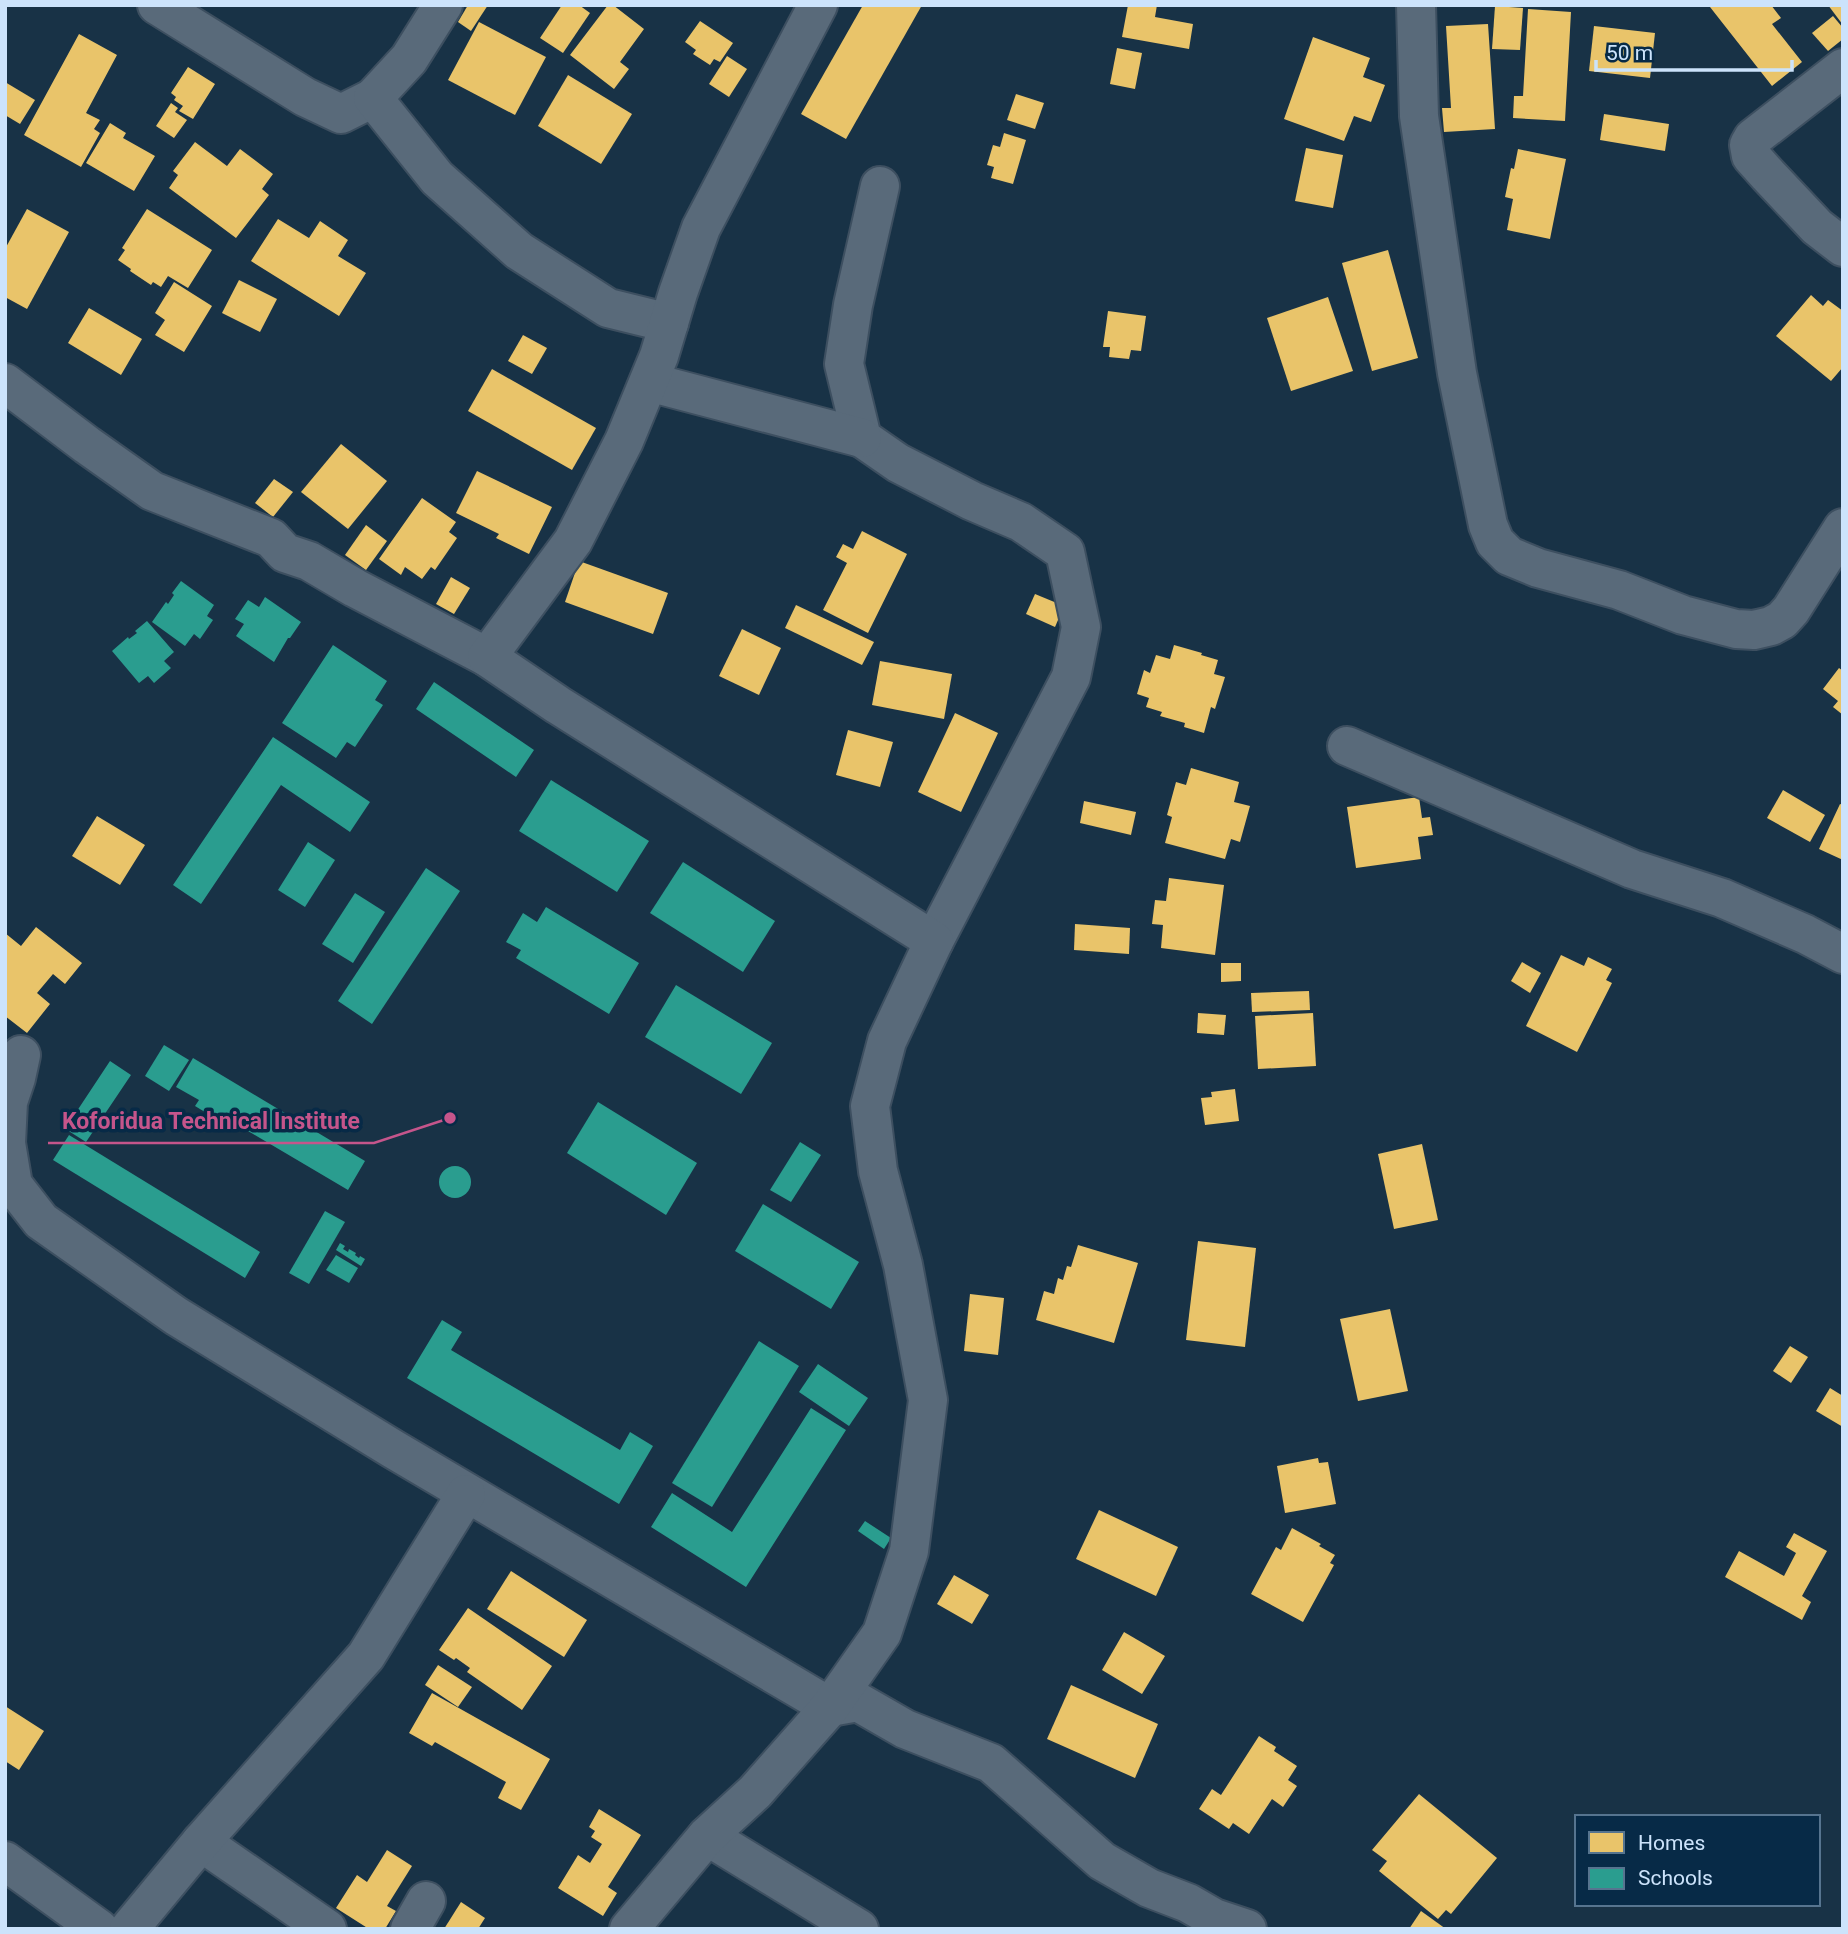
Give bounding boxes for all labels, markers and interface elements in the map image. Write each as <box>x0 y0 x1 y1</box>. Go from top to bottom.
scale bar <box>1596 28 1792 72</box>
text: 50 m <box>1606 41 1653 65</box>
callout: Koforidua Technical Institute <box>48 1099 374 1143</box>
text: Koforidua Technical Institute <box>62 1108 360 1135</box>
legend <box>1575 1815 1820 1906</box>
text: Homes <box>1638 1831 1705 1855</box>
text: Schools <box>1638 1866 1713 1890</box>

